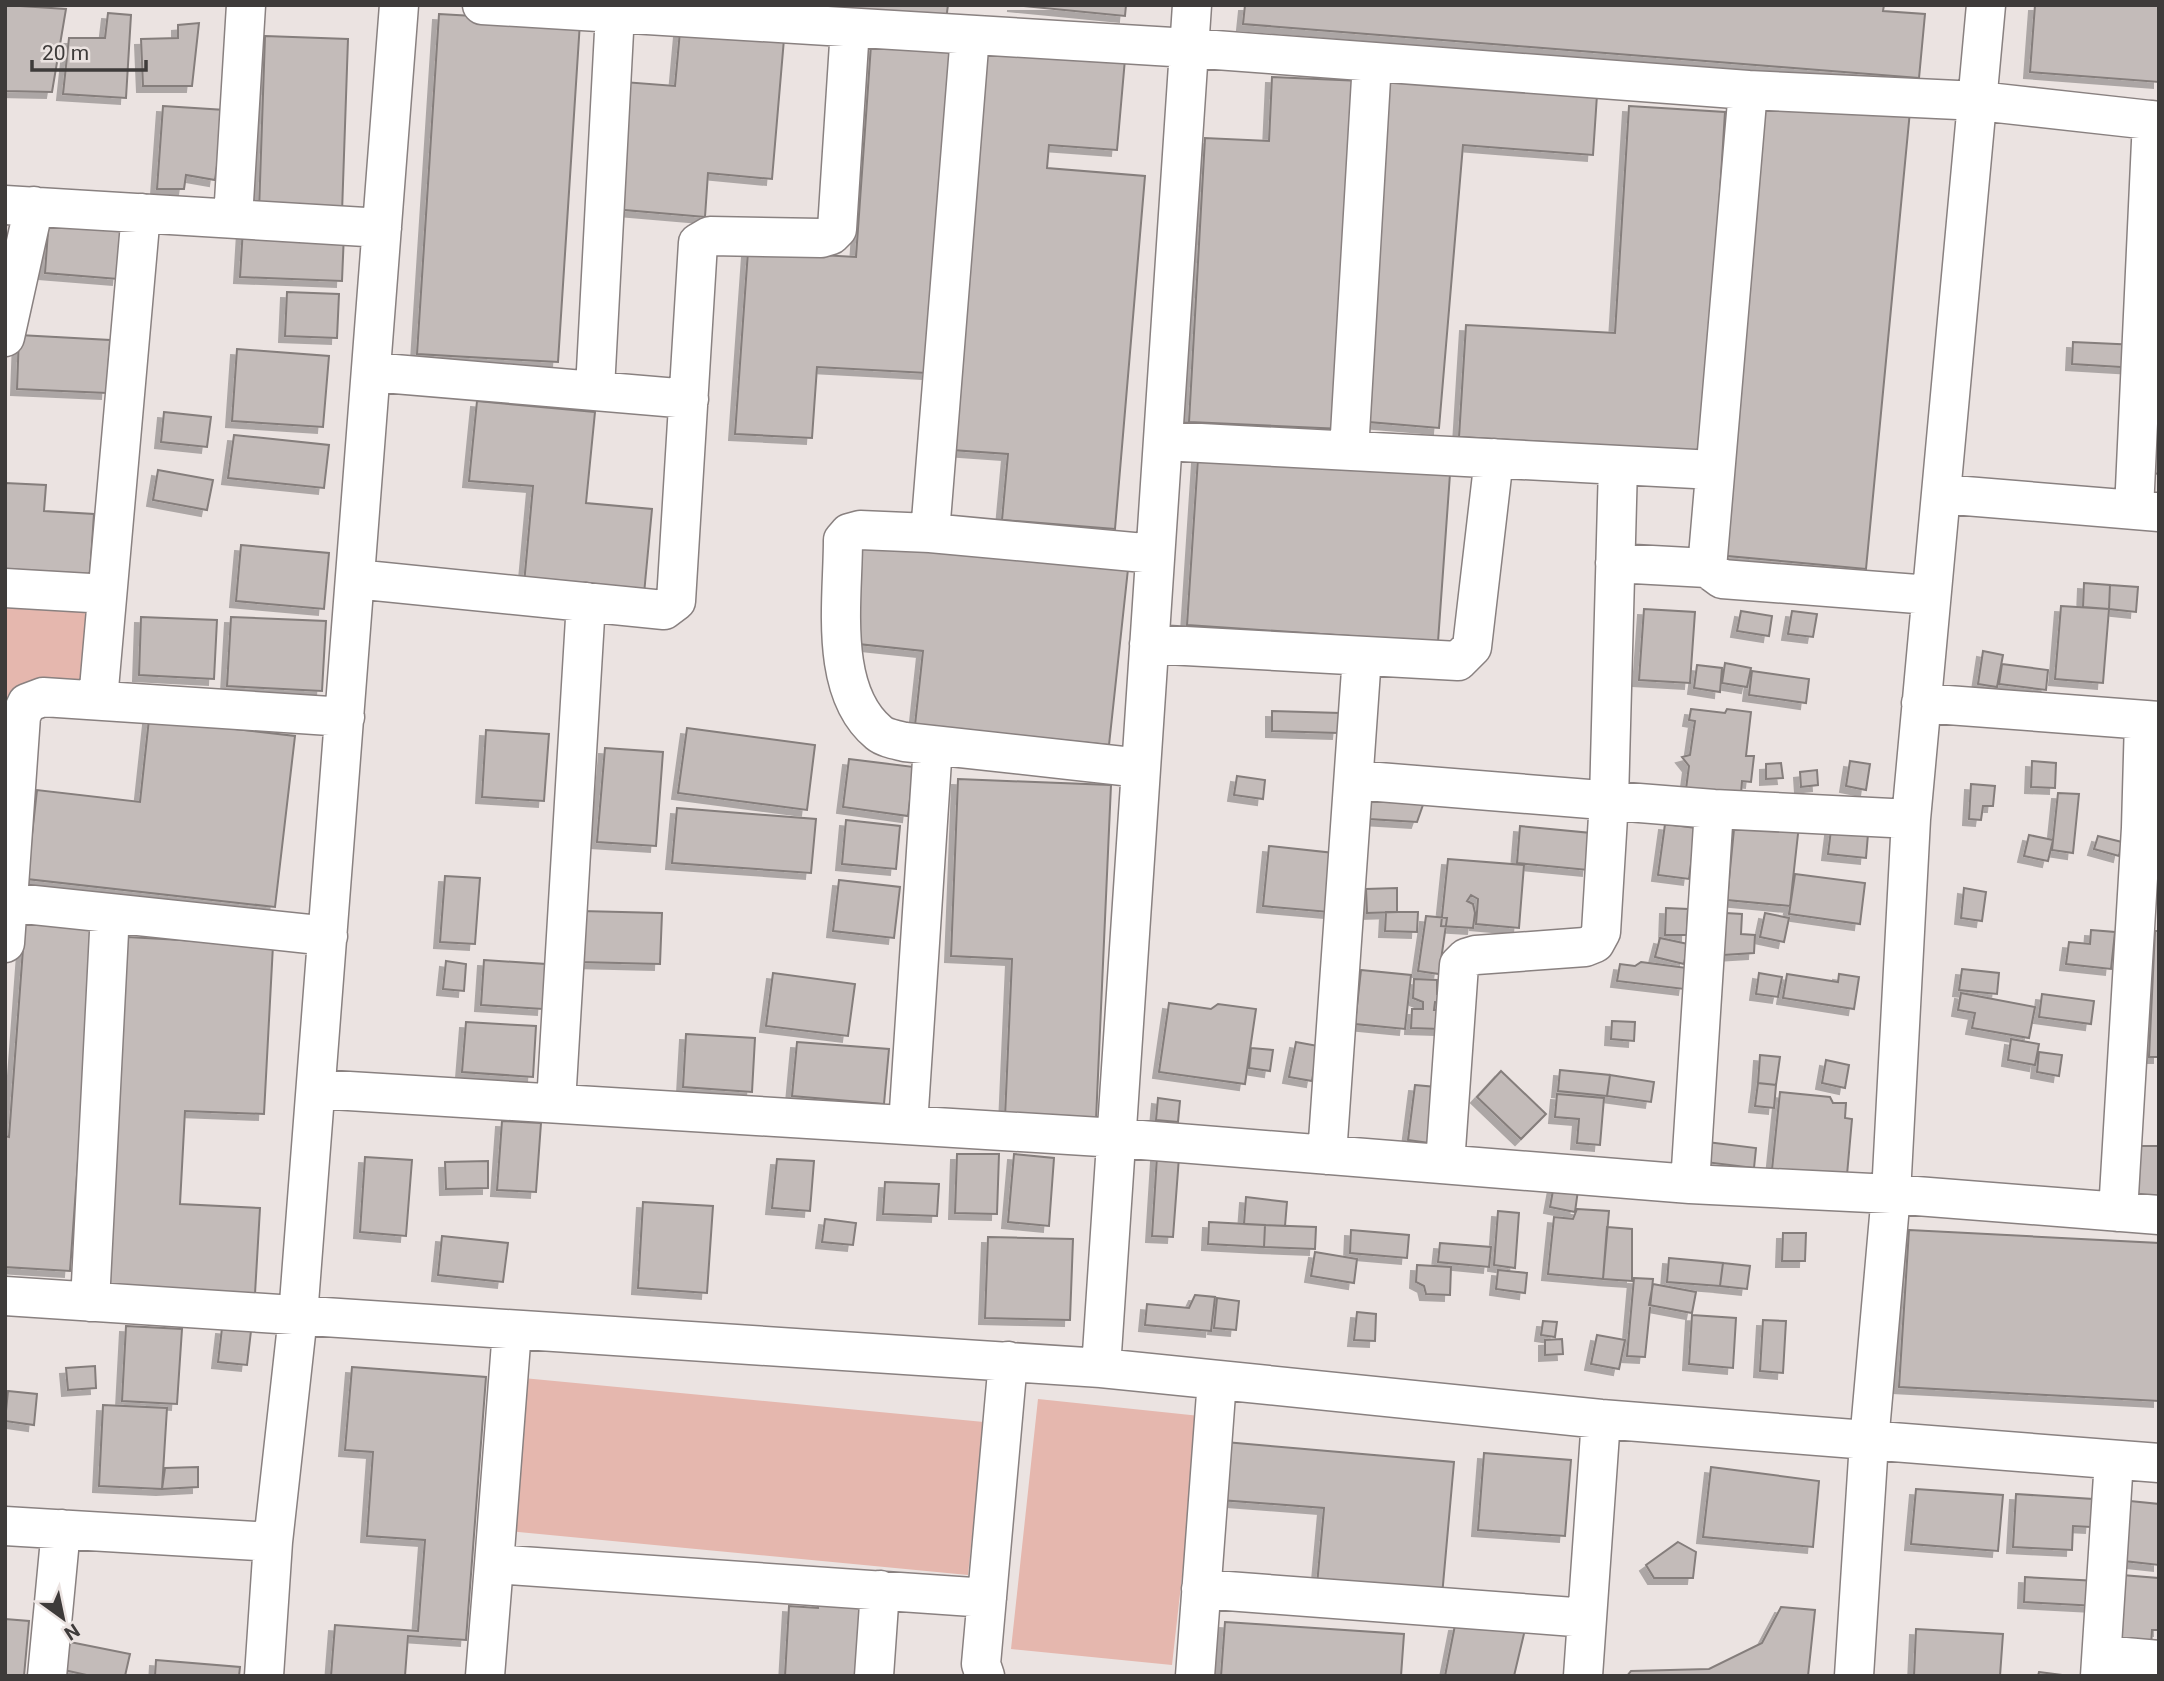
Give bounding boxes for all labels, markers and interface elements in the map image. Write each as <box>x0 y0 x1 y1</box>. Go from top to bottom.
scale bar <box>32 28 145 72</box>
text: 20 m <box>42 41 89 65</box>
north arrow <box>28 1583 98 1653</box>
text: N <box>60 1619 84 1645</box>

